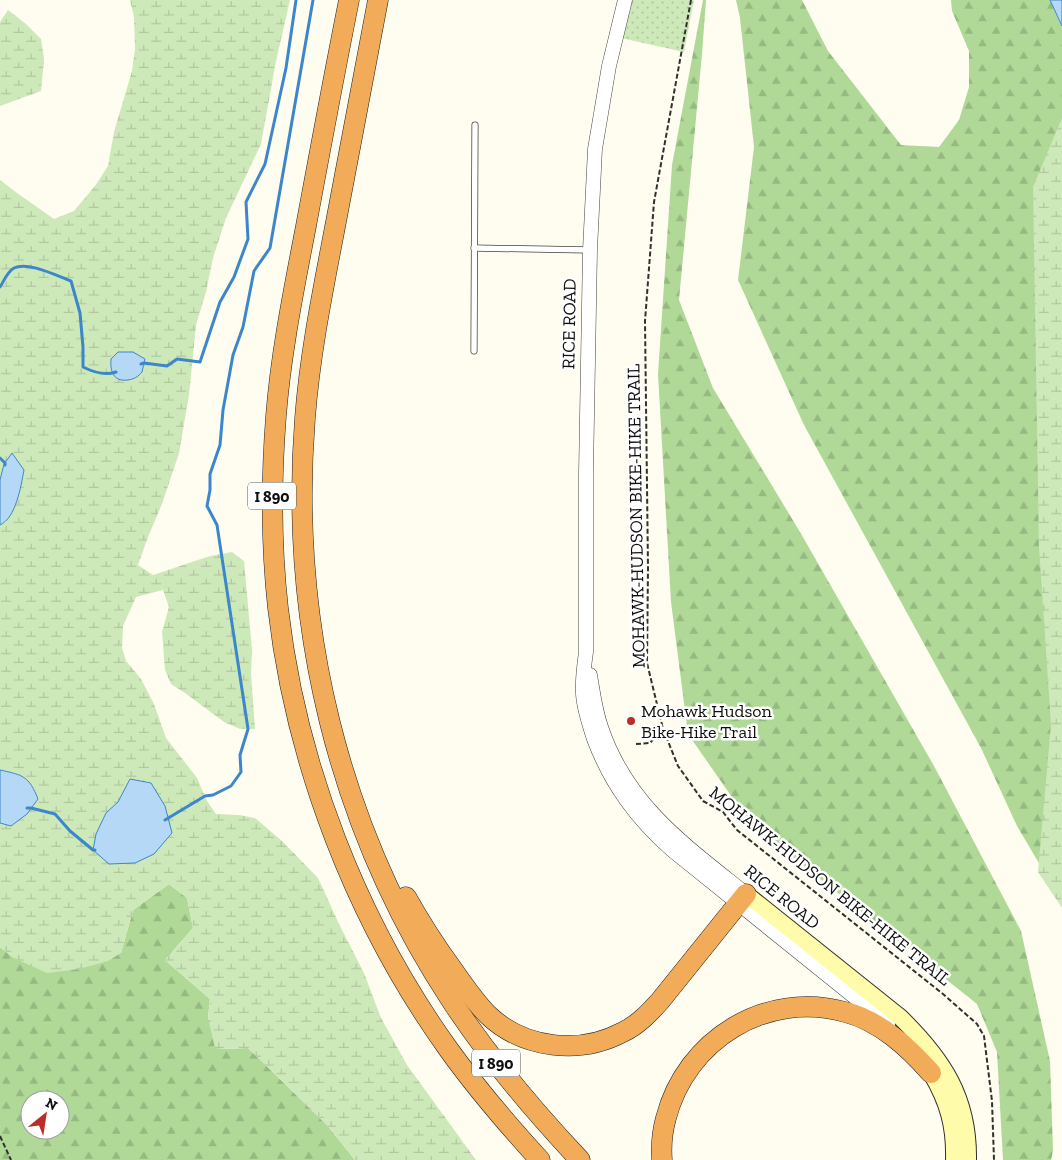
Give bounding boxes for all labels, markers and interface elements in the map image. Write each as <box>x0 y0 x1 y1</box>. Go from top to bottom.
street label: RICE ROAD <box>557 278 581 370</box>
street label: MOHAWK-HUDSON BIKE-HIKE TRAIL <box>622 363 650 668</box>
road number: I 890 <box>248 482 296 510</box>
place label: Mohawk Hudson Bike-Hike Trail <box>641 700 773 743</box>
marker: Mohawk Hudson Bike-Hike Trail <box>625 715 637 727</box>
street label: MOHAWK-HUDSON BIKE-HIKE TRAIL <box>705 782 955 990</box>
street label: RICE ROAD <box>740 860 824 934</box>
road number: I 890 <box>472 1050 520 1076</box>
north arrow <box>20 1090 70 1140</box>
text: N <box>42 1094 60 1114</box>

